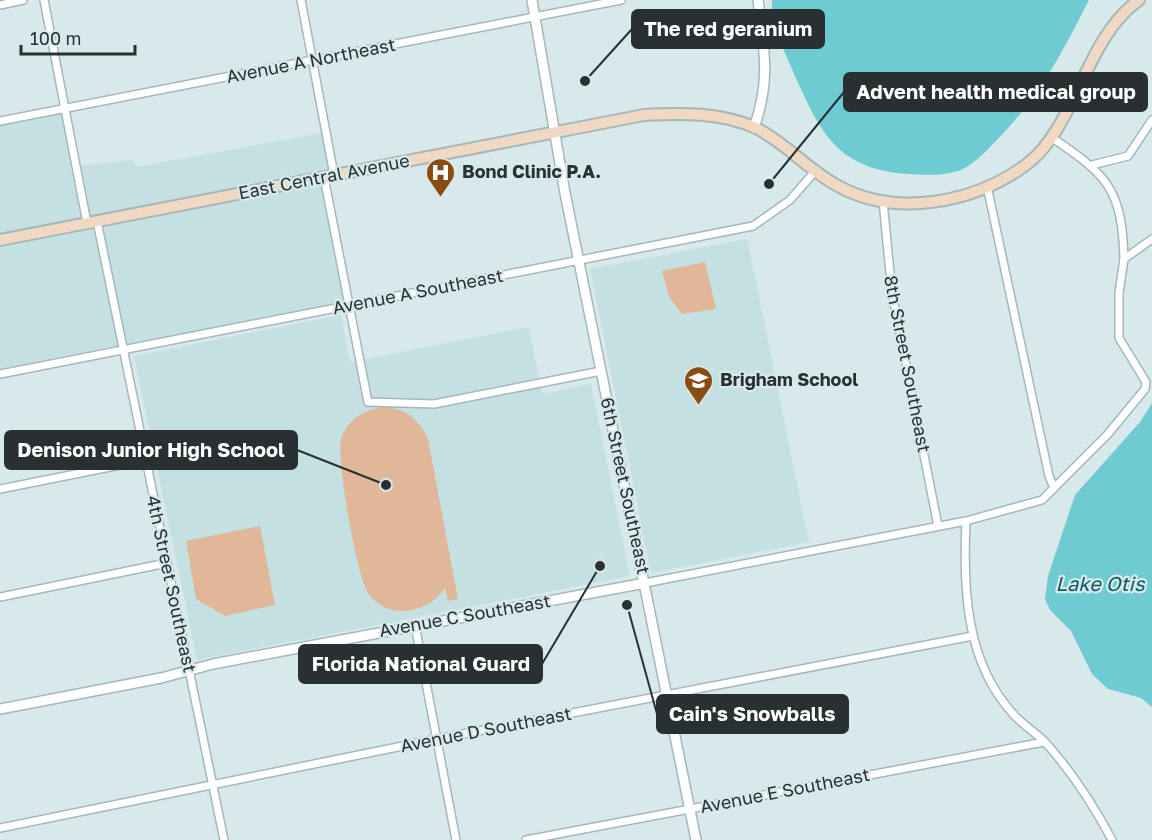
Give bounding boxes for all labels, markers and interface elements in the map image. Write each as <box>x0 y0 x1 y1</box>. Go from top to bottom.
callout: The red geranium <box>632 10 824 48</box>
text: The red geranium <box>644 16 812 40</box>
scale bar <box>21 18 135 56</box>
text: 100 m <box>30 27 81 49</box>
street label: Avenue A Northeast <box>224 33 397 87</box>
callout: Advent health medical group <box>844 73 1147 111</box>
text: Advent health medical group <box>856 79 1136 103</box>
street label: East Central Avenue <box>236 149 411 203</box>
hospital icon: Bond Clinic P.A. <box>425 156 457 198</box>
place label: Bond Clinic P.A. <box>462 160 601 182</box>
street label: Avenue A Southeast <box>331 264 505 318</box>
street label: 8th Street Southeast <box>880 273 936 454</box>
school or university icon: Brigham School <box>683 364 715 406</box>
place label: Brigham School <box>720 368 858 390</box>
street label: 6th Street Southeast <box>596 395 655 576</box>
callout: Denison Junior High School <box>5 431 297 469</box>
text: Denison Junior High School <box>17 437 285 461</box>
street label: 4th Street Southeast <box>142 493 201 674</box>
water label: Lake Otis <box>1055 571 1146 595</box>
street label: Avenue C Southeast <box>377 589 552 641</box>
callout: Florida National Guard <box>299 645 542 683</box>
text: Florida National Guard <box>312 651 530 675</box>
callout: Cain's Snowballs <box>657 695 848 733</box>
text: Cain's Snowballs <box>669 701 835 725</box>
street label: Avenue D Southeast <box>398 702 573 756</box>
street label: Avenue E Southeast <box>698 763 872 817</box>

